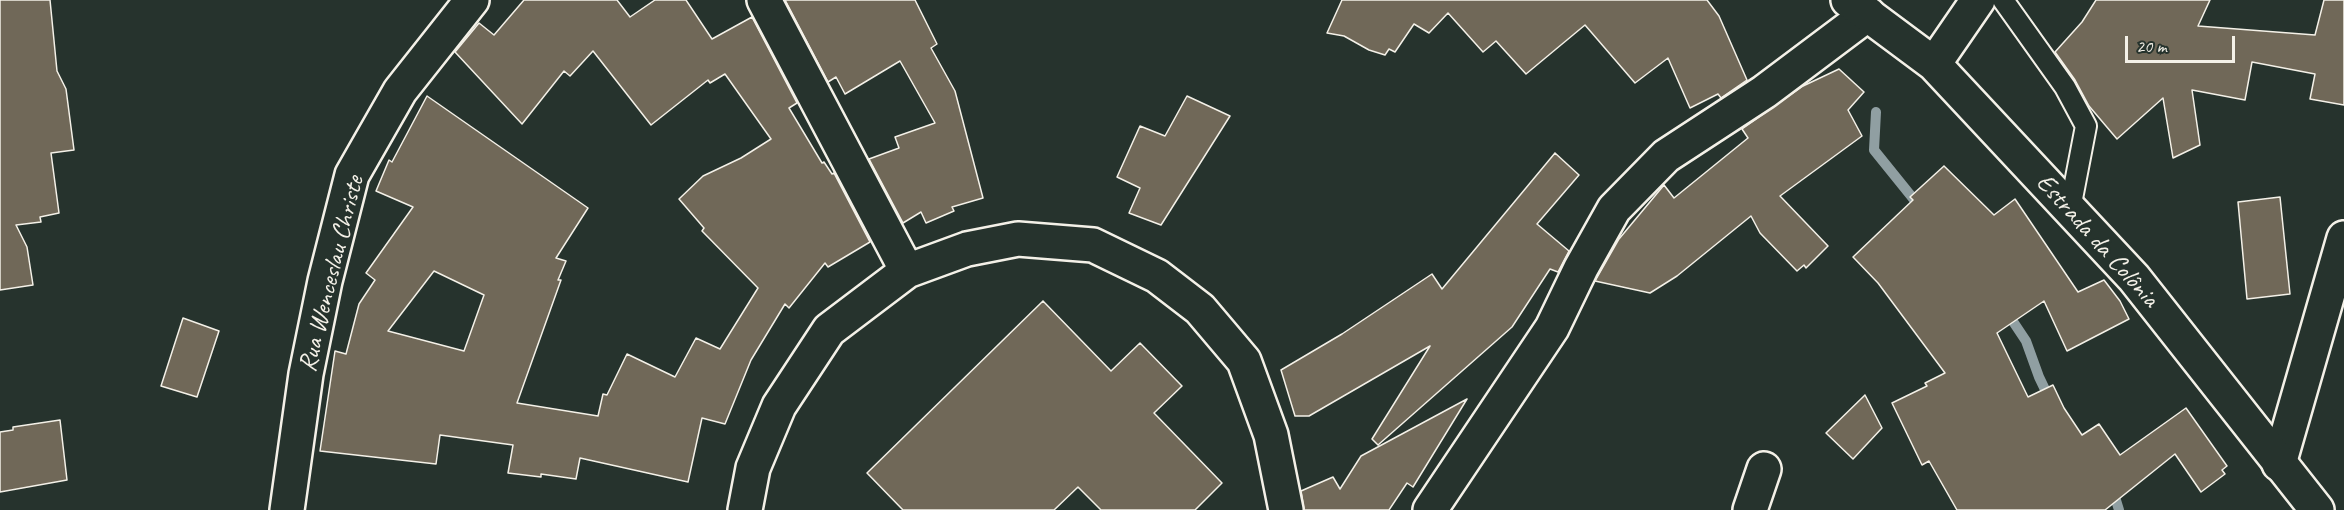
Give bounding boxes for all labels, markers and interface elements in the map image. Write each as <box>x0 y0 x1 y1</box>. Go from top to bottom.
scale bar <box>2128 24 2238 62</box>
text: 20 m <box>2136 35 2167 57</box>
street label: Estrada da Colônia <box>2029 168 2165 314</box>
street label: Rua Wenceslau Christe <box>293 173 371 375</box>

